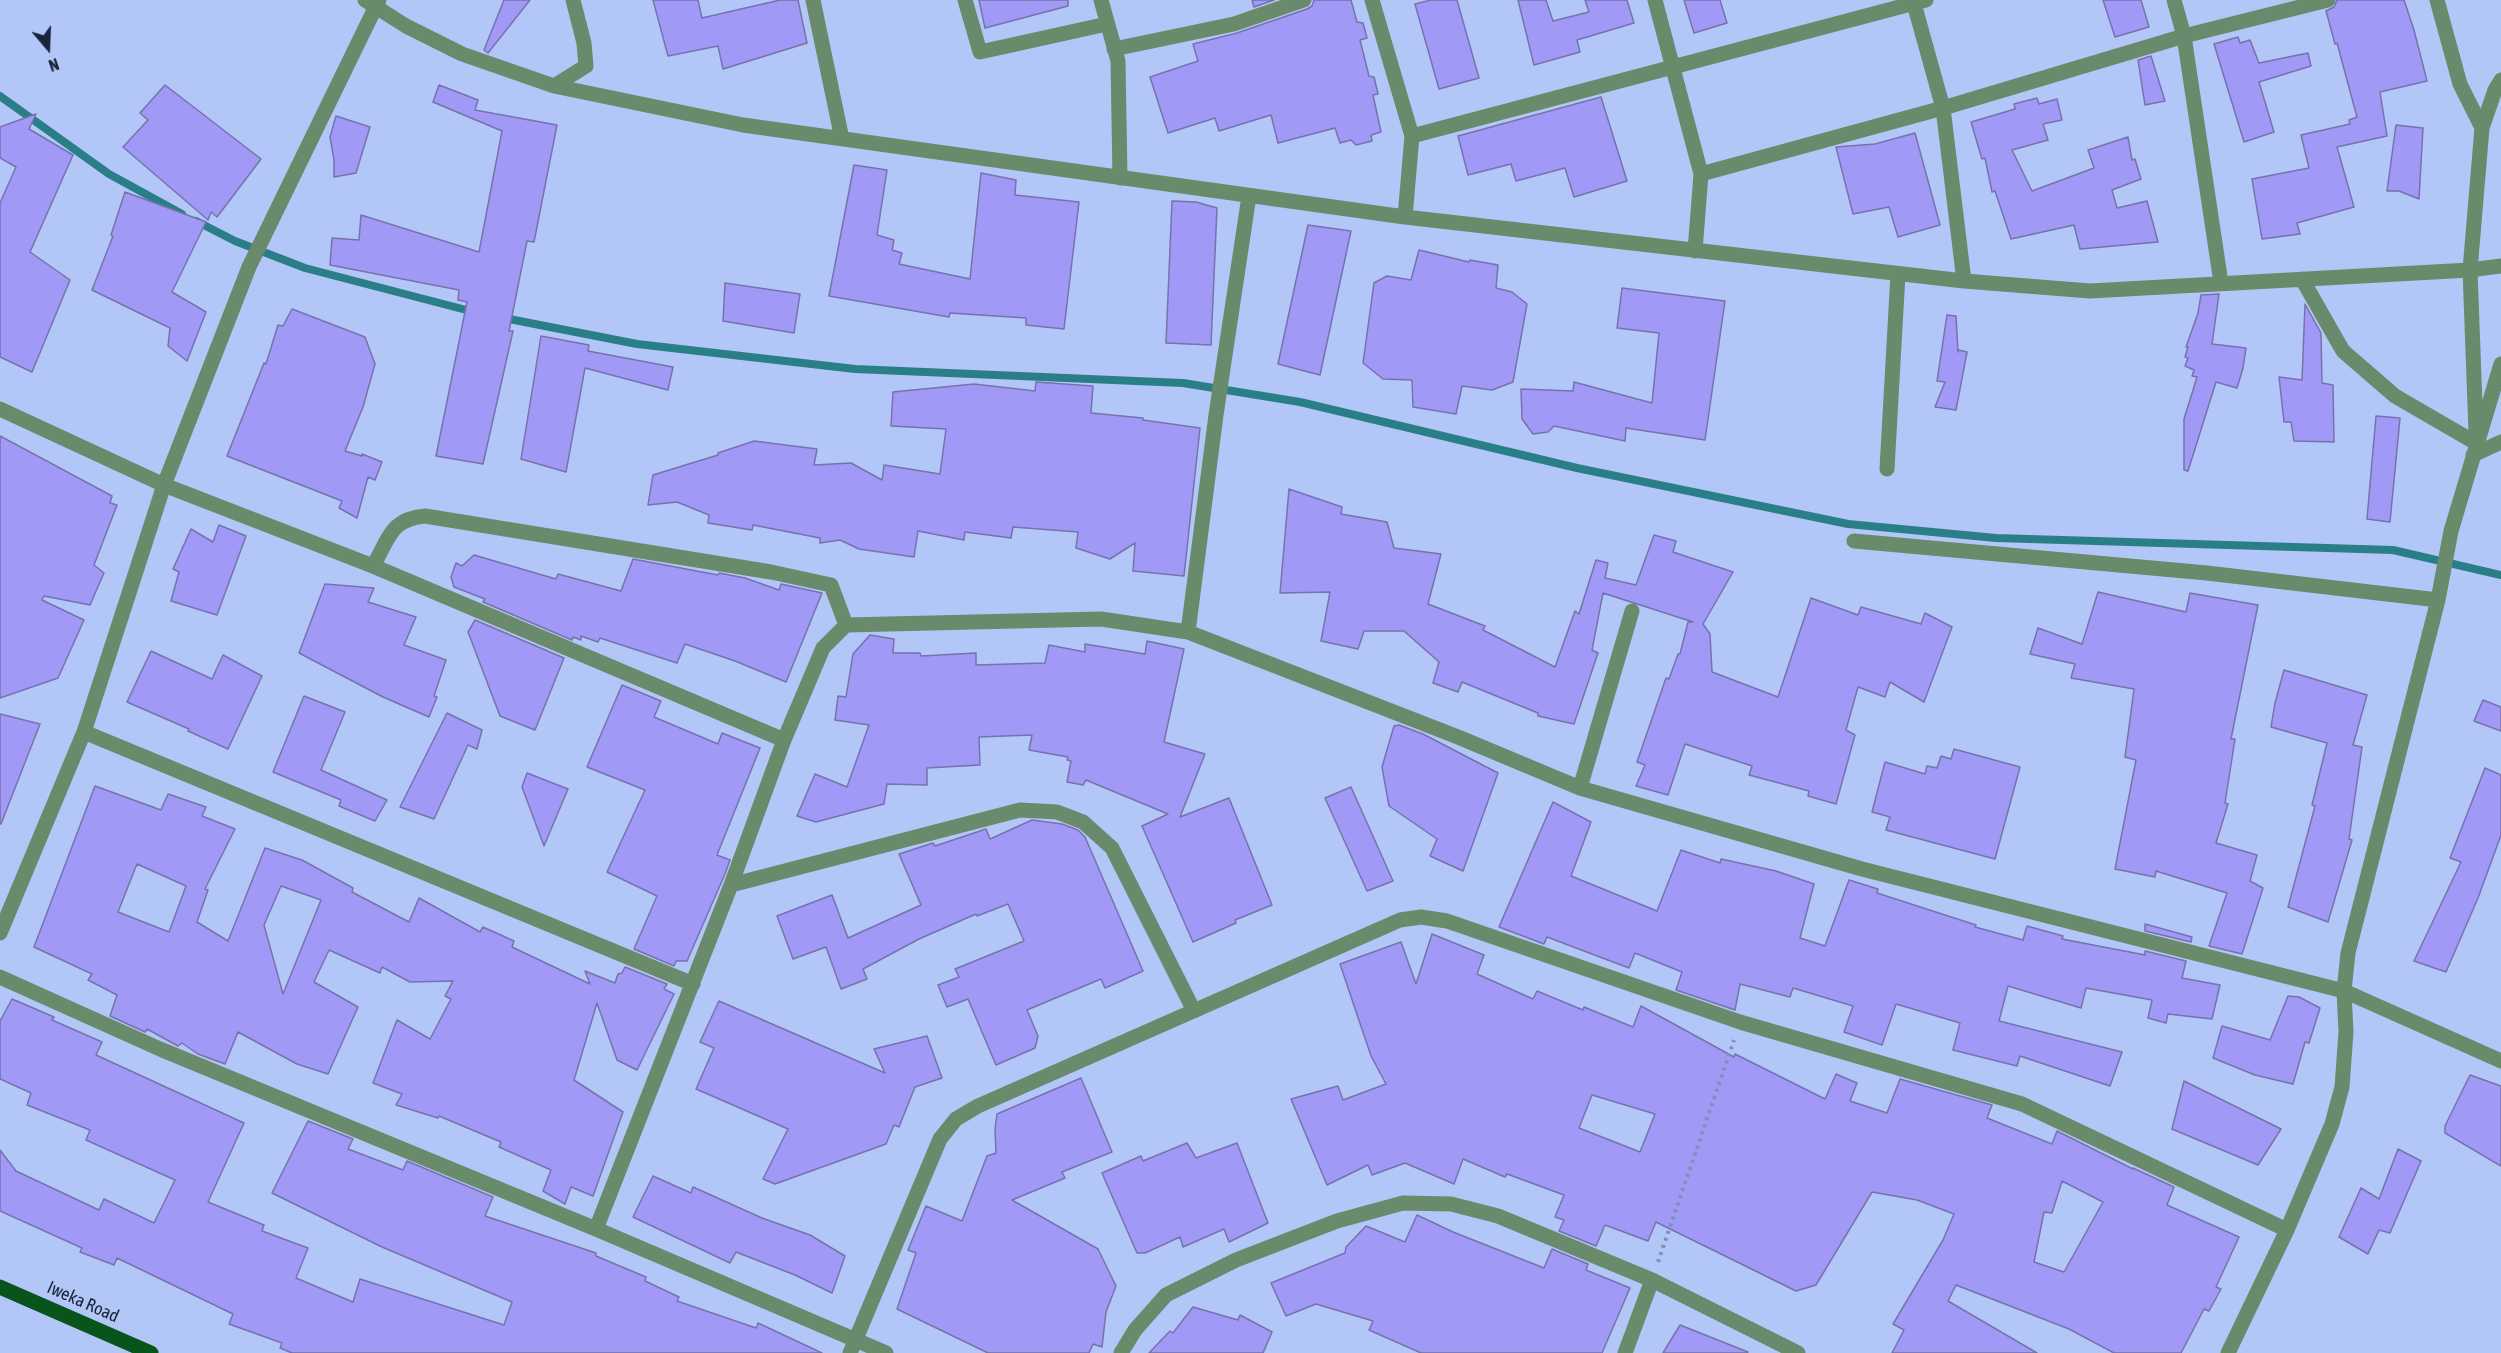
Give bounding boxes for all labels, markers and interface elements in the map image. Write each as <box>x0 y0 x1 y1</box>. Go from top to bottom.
north arrow <box>18 18 78 78</box>
text: N <box>46 55 61 75</box>
street label: Iweka Road <box>44 1277 122 1327</box>

